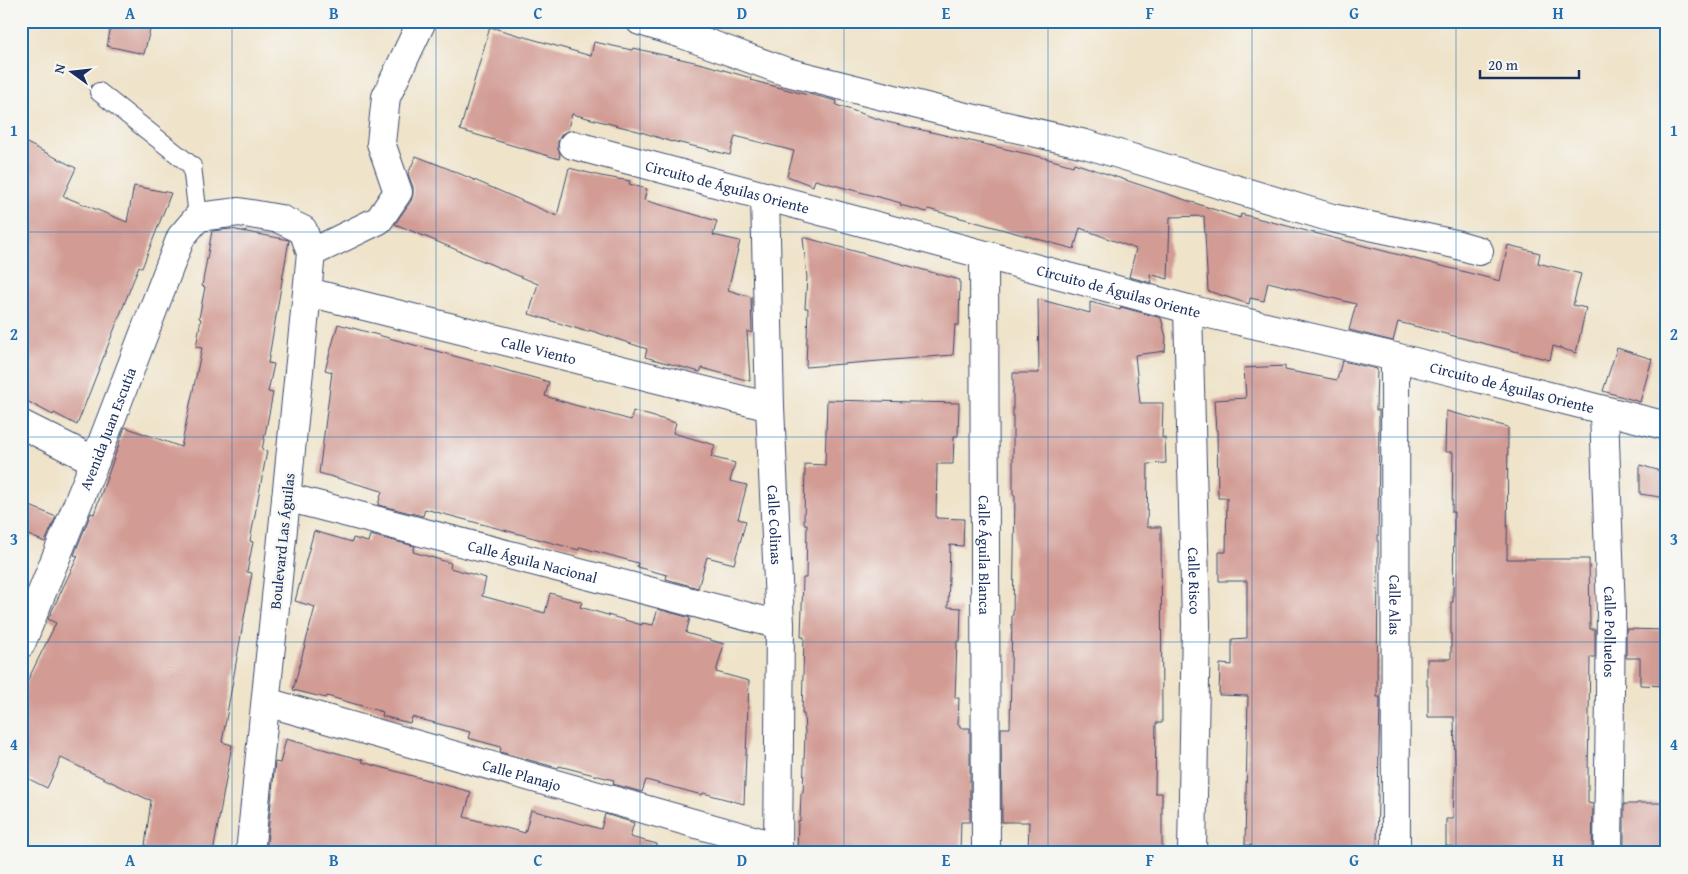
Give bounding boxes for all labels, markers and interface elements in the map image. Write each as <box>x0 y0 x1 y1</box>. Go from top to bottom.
text: A <box>125 1 136 25</box>
text: B <box>329 1 339 25</box>
text: C <box>533 1 543 25</box>
text: D <box>737 1 747 25</box>
text: E <box>942 1 951 25</box>
text: F <box>1146 1 1154 25</box>
text: G <box>1349 1 1359 25</box>
text: H <box>1552 1 1564 25</box>
north arrow <box>48 48 98 98</box>
scale bar <box>1480 48 1579 80</box>
text: 20 m <box>1488 54 1519 75</box>
text: N <box>49 61 70 76</box>
text: 1 <box>10 118 18 142</box>
text: 1 <box>1670 118 1678 142</box>
street label: Circuito de Águilas Oriente <box>643 154 812 218</box>
street label: Circuito de Águilas Oriente <box>1035 259 1203 322</box>
text: 2 <box>10 322 18 346</box>
text: 2 <box>1670 322 1678 346</box>
street label: Calle Viento <box>499 330 579 369</box>
street label: Circuito de Águilas Oriente <box>1428 356 1597 418</box>
street label: Avenida Juan Escutia <box>74 364 141 493</box>
street label: Boulevard Las Águilas <box>264 472 300 610</box>
street label: Calle Colinas <box>763 484 788 565</box>
street label: Calle Águila Blanca <box>974 495 996 615</box>
text: 3 <box>10 527 18 551</box>
text: 3 <box>1670 527 1678 551</box>
street label: Calle Águila Nacional <box>466 534 600 588</box>
street label: Calle Risco <box>1184 547 1206 615</box>
street label: Calle Alas <box>1385 575 1406 635</box>
street label: Calle Polluelos <box>1600 586 1622 678</box>
text: 4 <box>10 732 18 756</box>
text: 4 <box>1670 732 1678 756</box>
street label: Calle Planajo <box>480 753 564 796</box>
text: A <box>125 848 136 872</box>
text: B <box>329 848 339 872</box>
text: C <box>533 848 543 872</box>
text: D <box>737 848 747 872</box>
text: E <box>942 848 951 872</box>
text: F <box>1146 848 1154 872</box>
text: G <box>1349 848 1359 872</box>
text: H <box>1552 848 1564 872</box>

